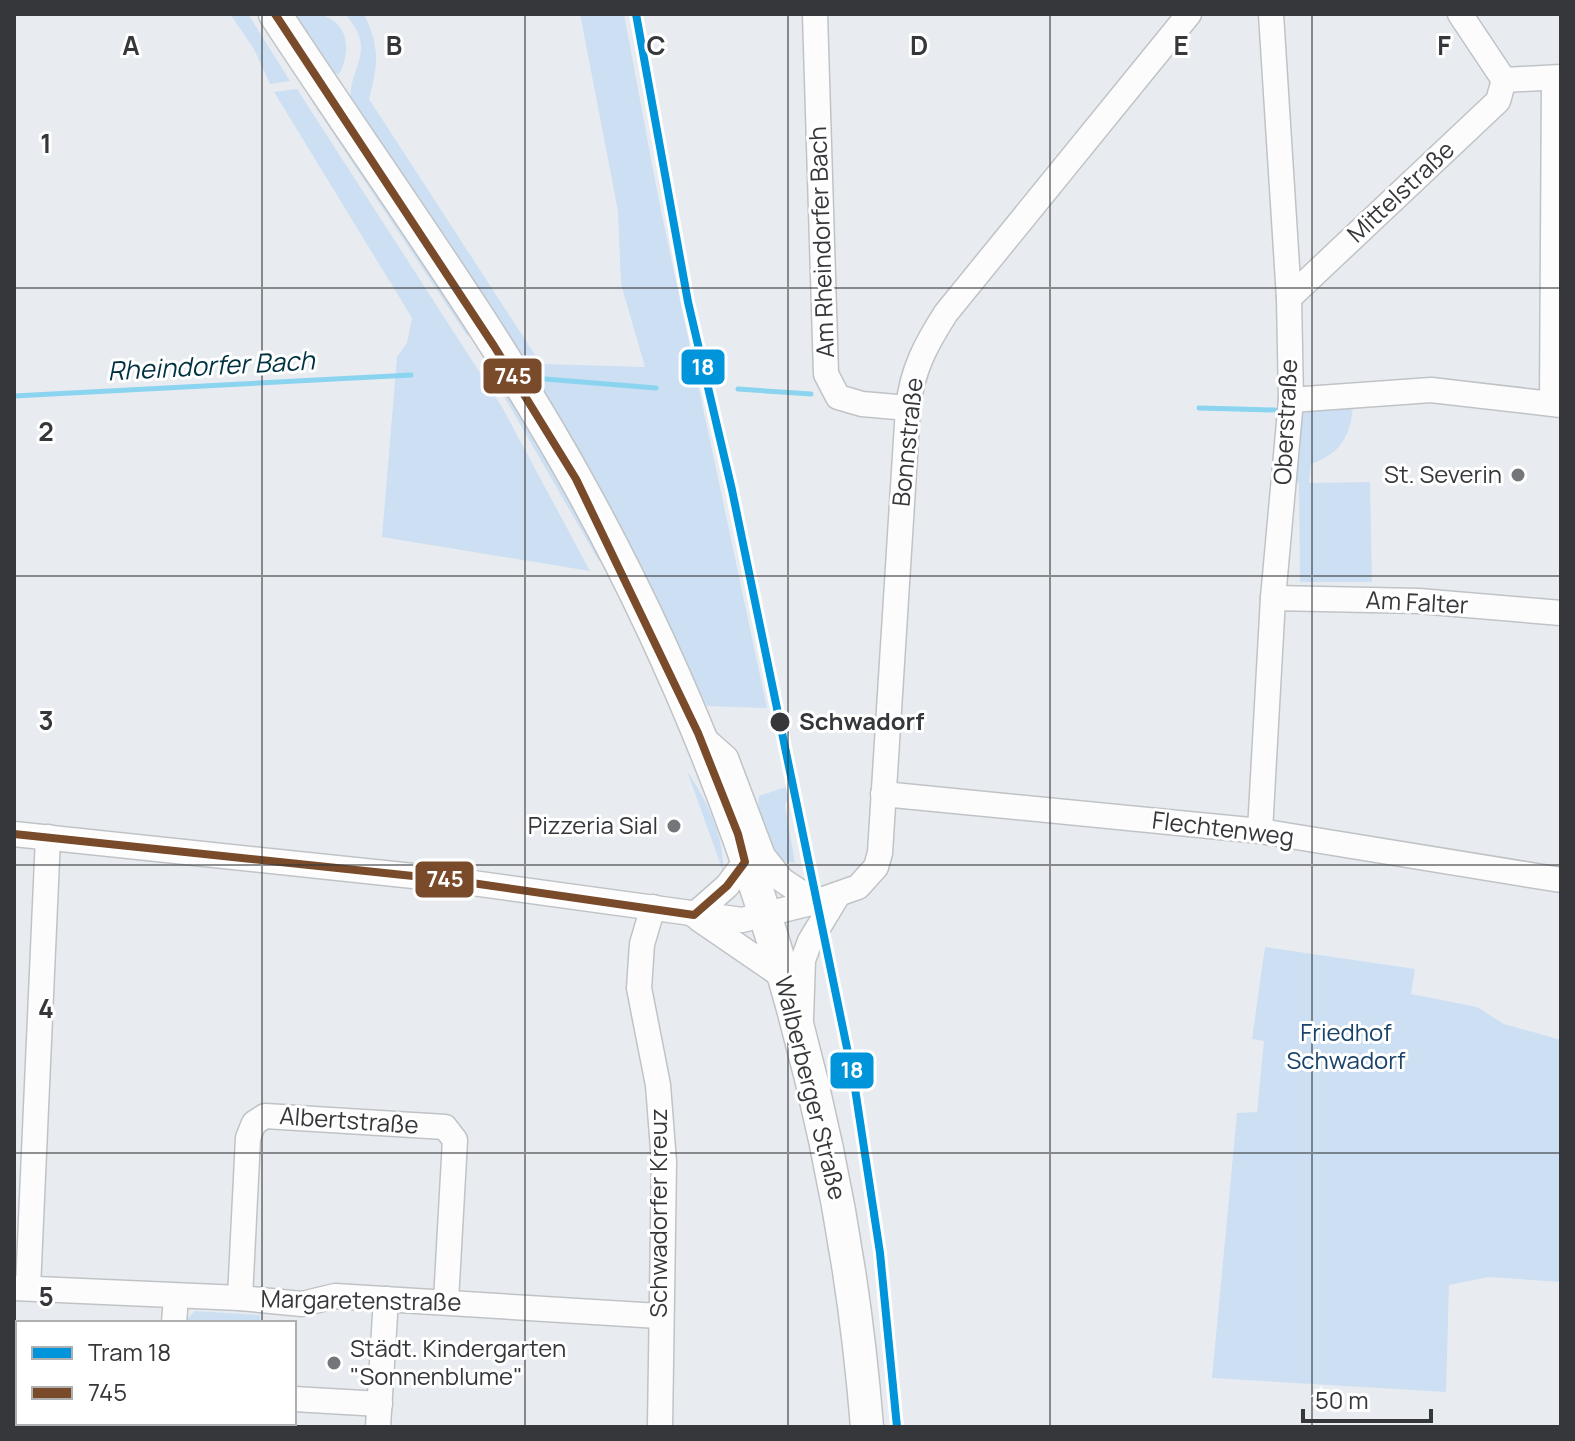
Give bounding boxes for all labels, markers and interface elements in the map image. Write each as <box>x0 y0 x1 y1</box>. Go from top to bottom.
text: A <box>122 27 140 63</box>
text: B <box>386 27 402 63</box>
text: C <box>646 27 666 63</box>
text: D <box>910 27 928 63</box>
text: E <box>1173 27 1189 63</box>
text: F <box>1437 27 1451 63</box>
text: 1 <box>40 125 52 161</box>
street label: Am Rheindorfer Bach <box>800 126 841 358</box>
street label: Mittelstraße <box>1339 133 1461 249</box>
water label: Rheindorfer Bach <box>106 342 317 388</box>
line badge: 18 <box>680 348 726 386</box>
text: 18 <box>691 352 715 382</box>
line badge: 745 <box>482 357 543 395</box>
street label: Oberstraße <box>1265 358 1304 486</box>
text: 745 <box>494 361 532 391</box>
street label: Bonnstraße <box>883 376 930 508</box>
text: 2 <box>38 413 54 449</box>
place label: St. Severin <box>1384 457 1502 490</box>
marker: St. Severin <box>1509 466 1527 484</box>
street label: Am Falter <box>1365 582 1470 621</box>
text: 3 <box>38 702 54 738</box>
place label: Schwadorf <box>799 704 924 737</box>
marker: Schwadorf <box>768 710 792 734</box>
street label: Flechtenweg <box>1150 802 1296 853</box>
place label: Pizzeria Sial <box>528 808 658 841</box>
marker: Pizzeria Sial <box>665 817 683 835</box>
line badge: 745 <box>414 860 475 899</box>
text: 745 <box>426 864 464 894</box>
street label: Walberberger Straße <box>768 972 855 1203</box>
text: 4 <box>38 990 54 1026</box>
park label: Friedhof Schwadorf <box>1287 1015 1406 1076</box>
line badge: 18 <box>829 1051 875 1090</box>
text: 18 <box>840 1055 864 1085</box>
street label: Albertstraße <box>278 1098 420 1141</box>
street label: Schwadorfer Kreuz <box>641 1108 674 1318</box>
text: 5 <box>38 1278 54 1314</box>
street label: Margaretenstraße <box>260 1281 462 1318</box>
legend <box>16 1321 296 1425</box>
place label: Städt. Kindergarten "Sonnenblume" <box>350 1331 566 1392</box>
text: Tram 18 <box>88 1335 171 1368</box>
marker: Städt. Kindergarten "Sonnenblume" <box>325 1354 343 1372</box>
scale bar <box>1303 1373 1431 1423</box>
text: 745 <box>88 1375 127 1408</box>
text: 50 m <box>1315 1383 1369 1416</box>

